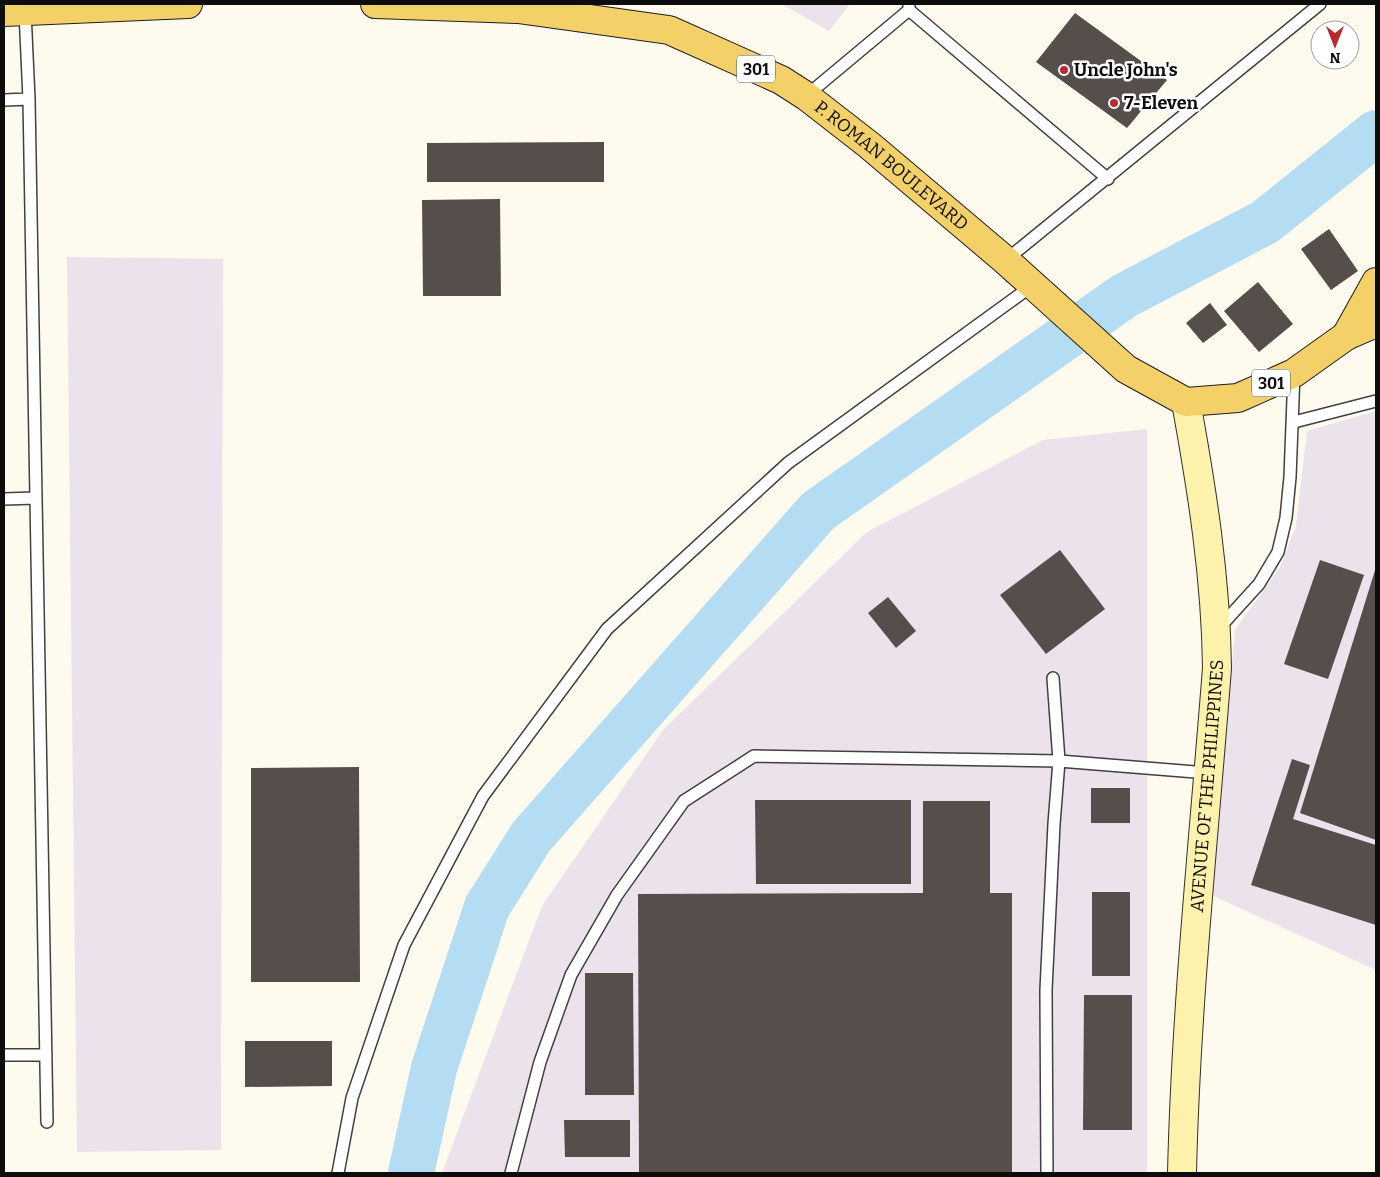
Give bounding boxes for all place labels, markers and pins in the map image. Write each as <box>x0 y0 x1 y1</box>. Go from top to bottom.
place label: Uncle John's <box>1074 59 1178 81</box>
marker: Uncle John's <box>1058 64 1070 76</box>
place label: 7-Eleven <box>1124 92 1199 114</box>
marker: 7-Eleven <box>1108 97 1120 109</box>

